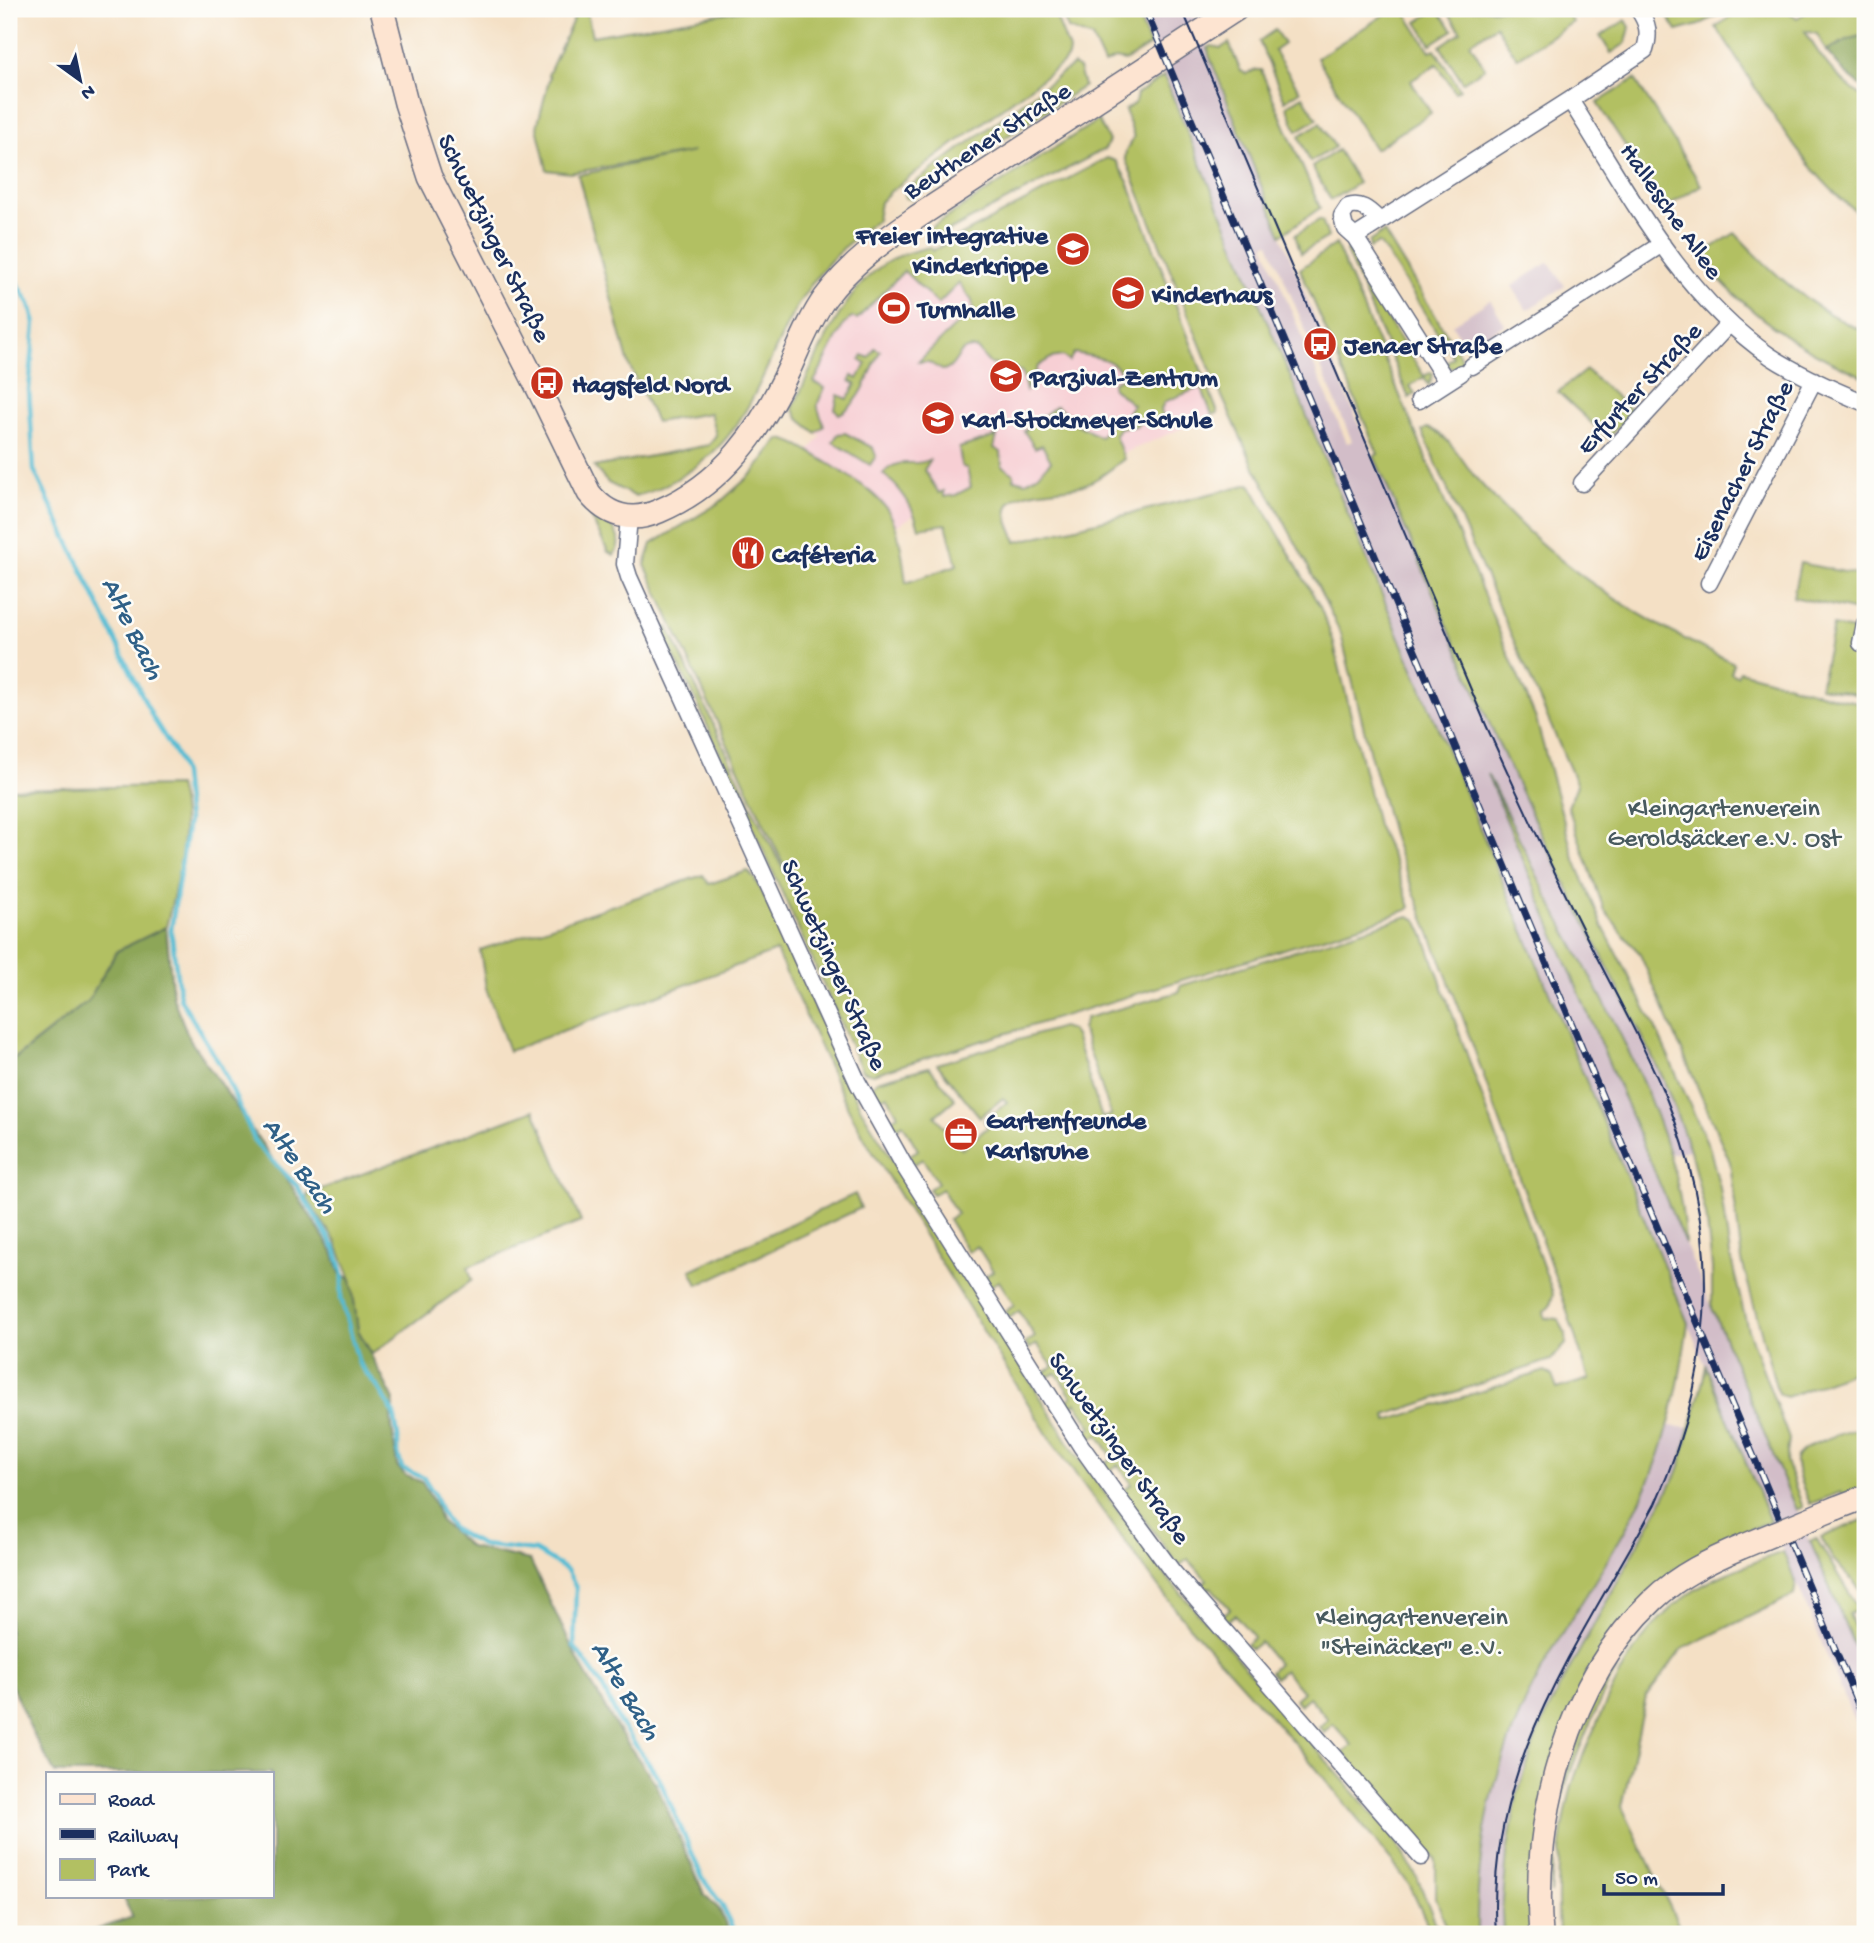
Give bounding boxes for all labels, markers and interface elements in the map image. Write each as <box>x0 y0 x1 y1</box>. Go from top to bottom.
north arrow <box>46 46 116 116</box>
street label: Beuthener Straße <box>898 77 1079 209</box>
text: N <box>76 78 99 104</box>
street label: Schwetzinger Straße <box>428 130 556 349</box>
street label: Hallesche Allee <box>1611 138 1728 287</box>
place label: Freier integrative Kinderkrippe <box>855 223 1050 284</box>
school or university icon: Freier integrative Kinderkrippe <box>1054 230 1092 268</box>
school or university icon: Kinderhaus <box>1109 274 1147 312</box>
place label: Kinderhaus <box>1151 282 1274 313</box>
sports icon: Turnhalle <box>875 289 913 327</box>
place label: Turnhalle <box>916 297 1017 328</box>
street label: Erfurter Straße <box>1572 317 1711 463</box>
bus stop icon: Jenaer Straße <box>1301 325 1339 363</box>
place label: Jenaer Straße <box>1343 333 1504 364</box>
school or university icon: Parzival-Zentrum <box>987 357 1025 395</box>
bus stop icon: Hagsfeld Nord <box>528 364 566 402</box>
place label: Parzival-Zentrum <box>1028 365 1218 396</box>
place label: Hagsfeld Nord <box>572 372 732 403</box>
street label: Eisenacher Straße <box>1685 376 1803 568</box>
school or university icon: Karl-Stockmeyer-Schule <box>919 399 957 437</box>
place label: Karl-Stockmeyer-Schule <box>961 407 1214 438</box>
restaurant icon: Caféteria <box>729 534 767 572</box>
place label: Caféteria <box>772 542 877 573</box>
water label: Alte Bach <box>92 572 170 686</box>
park label: Kleingartenverein Geroldsäcker e.V. Ost <box>1608 795 1843 856</box>
street label: Schwetzinger Straße <box>771 856 893 1077</box>
place label: Gartenfreunde Karlsruhe <box>985 1108 1148 1169</box>
water label: Alte Bach <box>253 1112 344 1222</box>
office icon: Gartenfreunde Karlsruhe <box>942 1115 980 1153</box>
street label: Schwetzinger Straße <box>1039 1347 1196 1552</box>
park label: Kleingartenverein "Steinäcker" e.V. <box>1316 1604 1509 1665</box>
water label: Alte Bach <box>582 1636 667 1748</box>
legend <box>46 1772 273 1898</box>
text: Road <box>108 1790 156 1815</box>
text: Railway <box>108 1826 178 1851</box>
scale bar <box>1604 1852 1724 1896</box>
text: Park <box>107 1860 151 1885</box>
text: 50 m <box>1615 1868 1658 1893</box>

